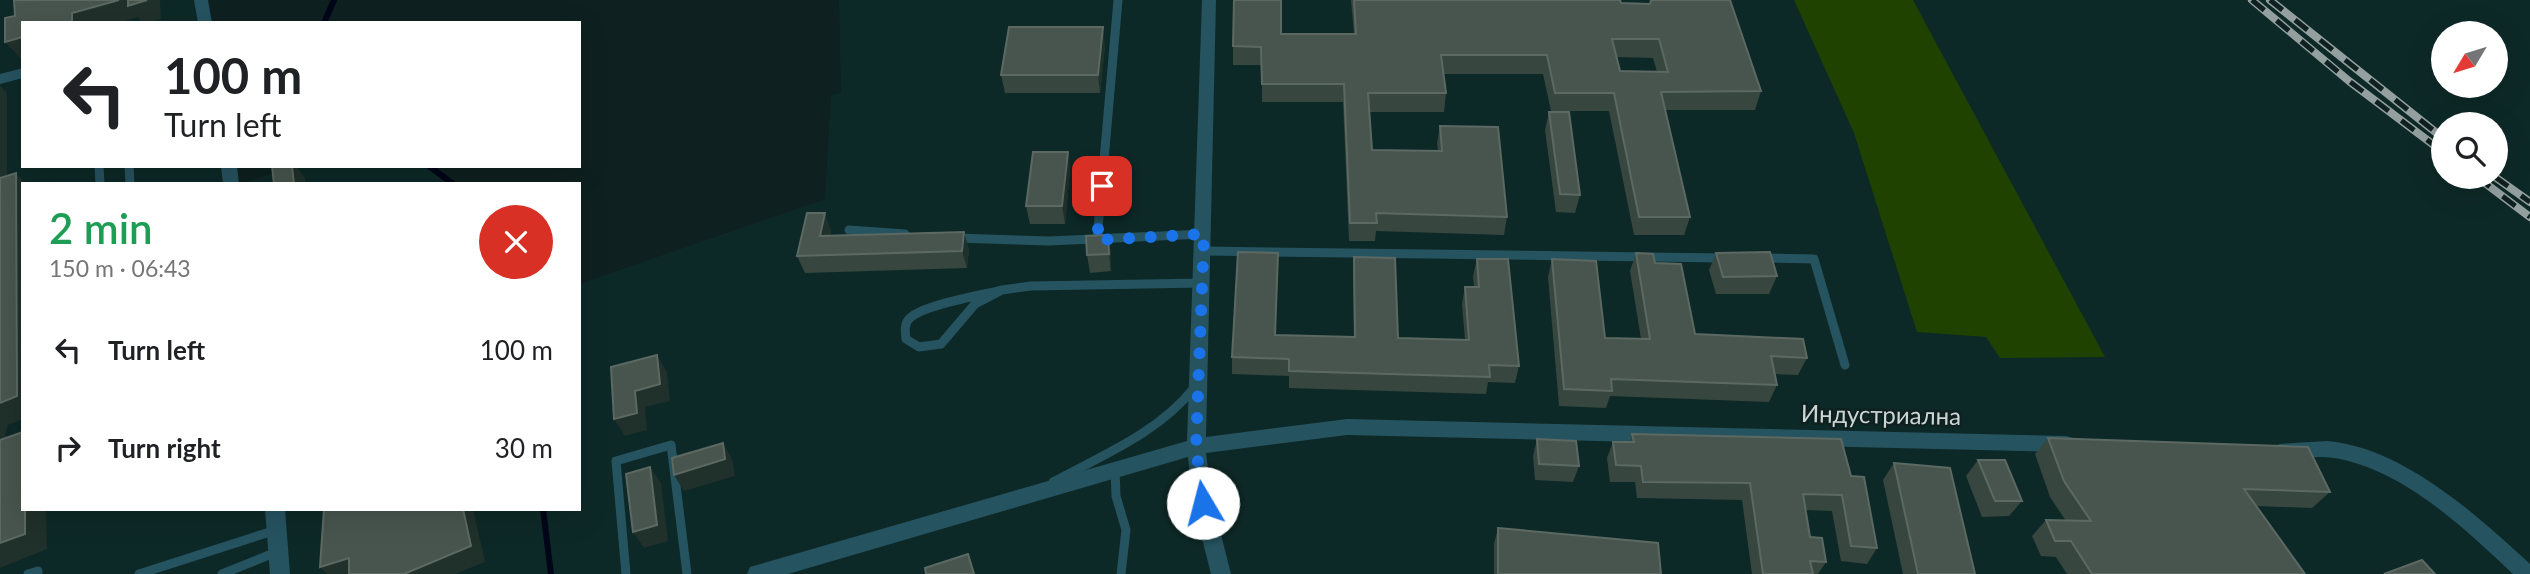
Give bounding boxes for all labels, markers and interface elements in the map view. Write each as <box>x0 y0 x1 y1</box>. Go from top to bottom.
north arrow <box>2431 21 2508 98</box>
map controls <box>2431 21 2508 189</box>
text: 100 m <box>164 46 302 104</box>
icon: left <box>49 49 140 140</box>
text: Turn left <box>164 105 281 144</box>
button: search <box>2431 112 2508 189</box>
pin <box>1072 156 1132 216</box>
icon: arrive <box>1083 167 1121 205</box>
text: 2 min <box>49 203 153 253</box>
button: close <box>479 205 553 279</box>
text: 150 m · 06:43 <box>49 254 191 282</box>
icon: left <box>49 331 87 369</box>
text: Turn left <box>108 334 205 366</box>
text: 100 m <box>480 334 553 366</box>
street label: Индустриална <box>1801 398 1961 430</box>
icon: right <box>49 429 87 467</box>
text: Turn right <box>108 432 221 464</box>
text: 30 m <box>495 432 553 464</box>
position arrow <box>1166 466 1240 540</box>

